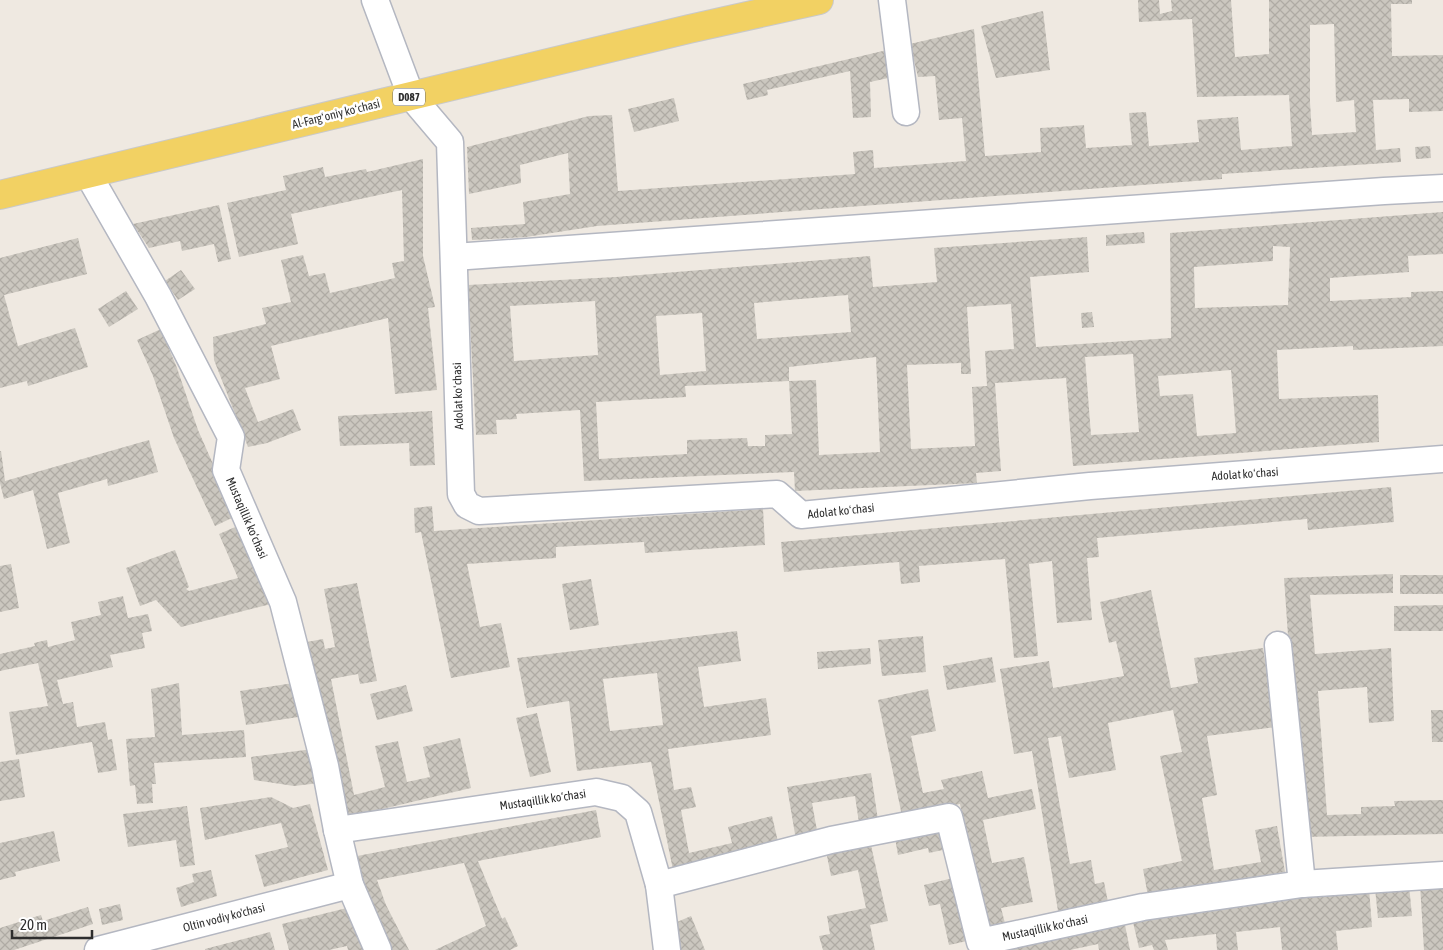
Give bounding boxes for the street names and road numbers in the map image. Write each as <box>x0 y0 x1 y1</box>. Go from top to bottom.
road number: D087 <box>393 88 425 105</box>
street label: Al-Fargʻoniy koʻchasi <box>291 96 381 132</box>
street label: Adolat koʻchasi <box>450 362 466 430</box>
street label: Adolat koʻchasi <box>1211 465 1279 483</box>
street label: Mustaqillik ko‘chasi <box>223 475 270 561</box>
street label: Adolat koʻchasi <box>807 501 875 521</box>
street label: Mustaqillik ko‘chasi <box>499 787 587 813</box>
street label: Oltin vodiy ko'chasi <box>181 900 266 935</box>
street label: Mustaqillik ko‘chasi <box>1001 912 1089 944</box>

